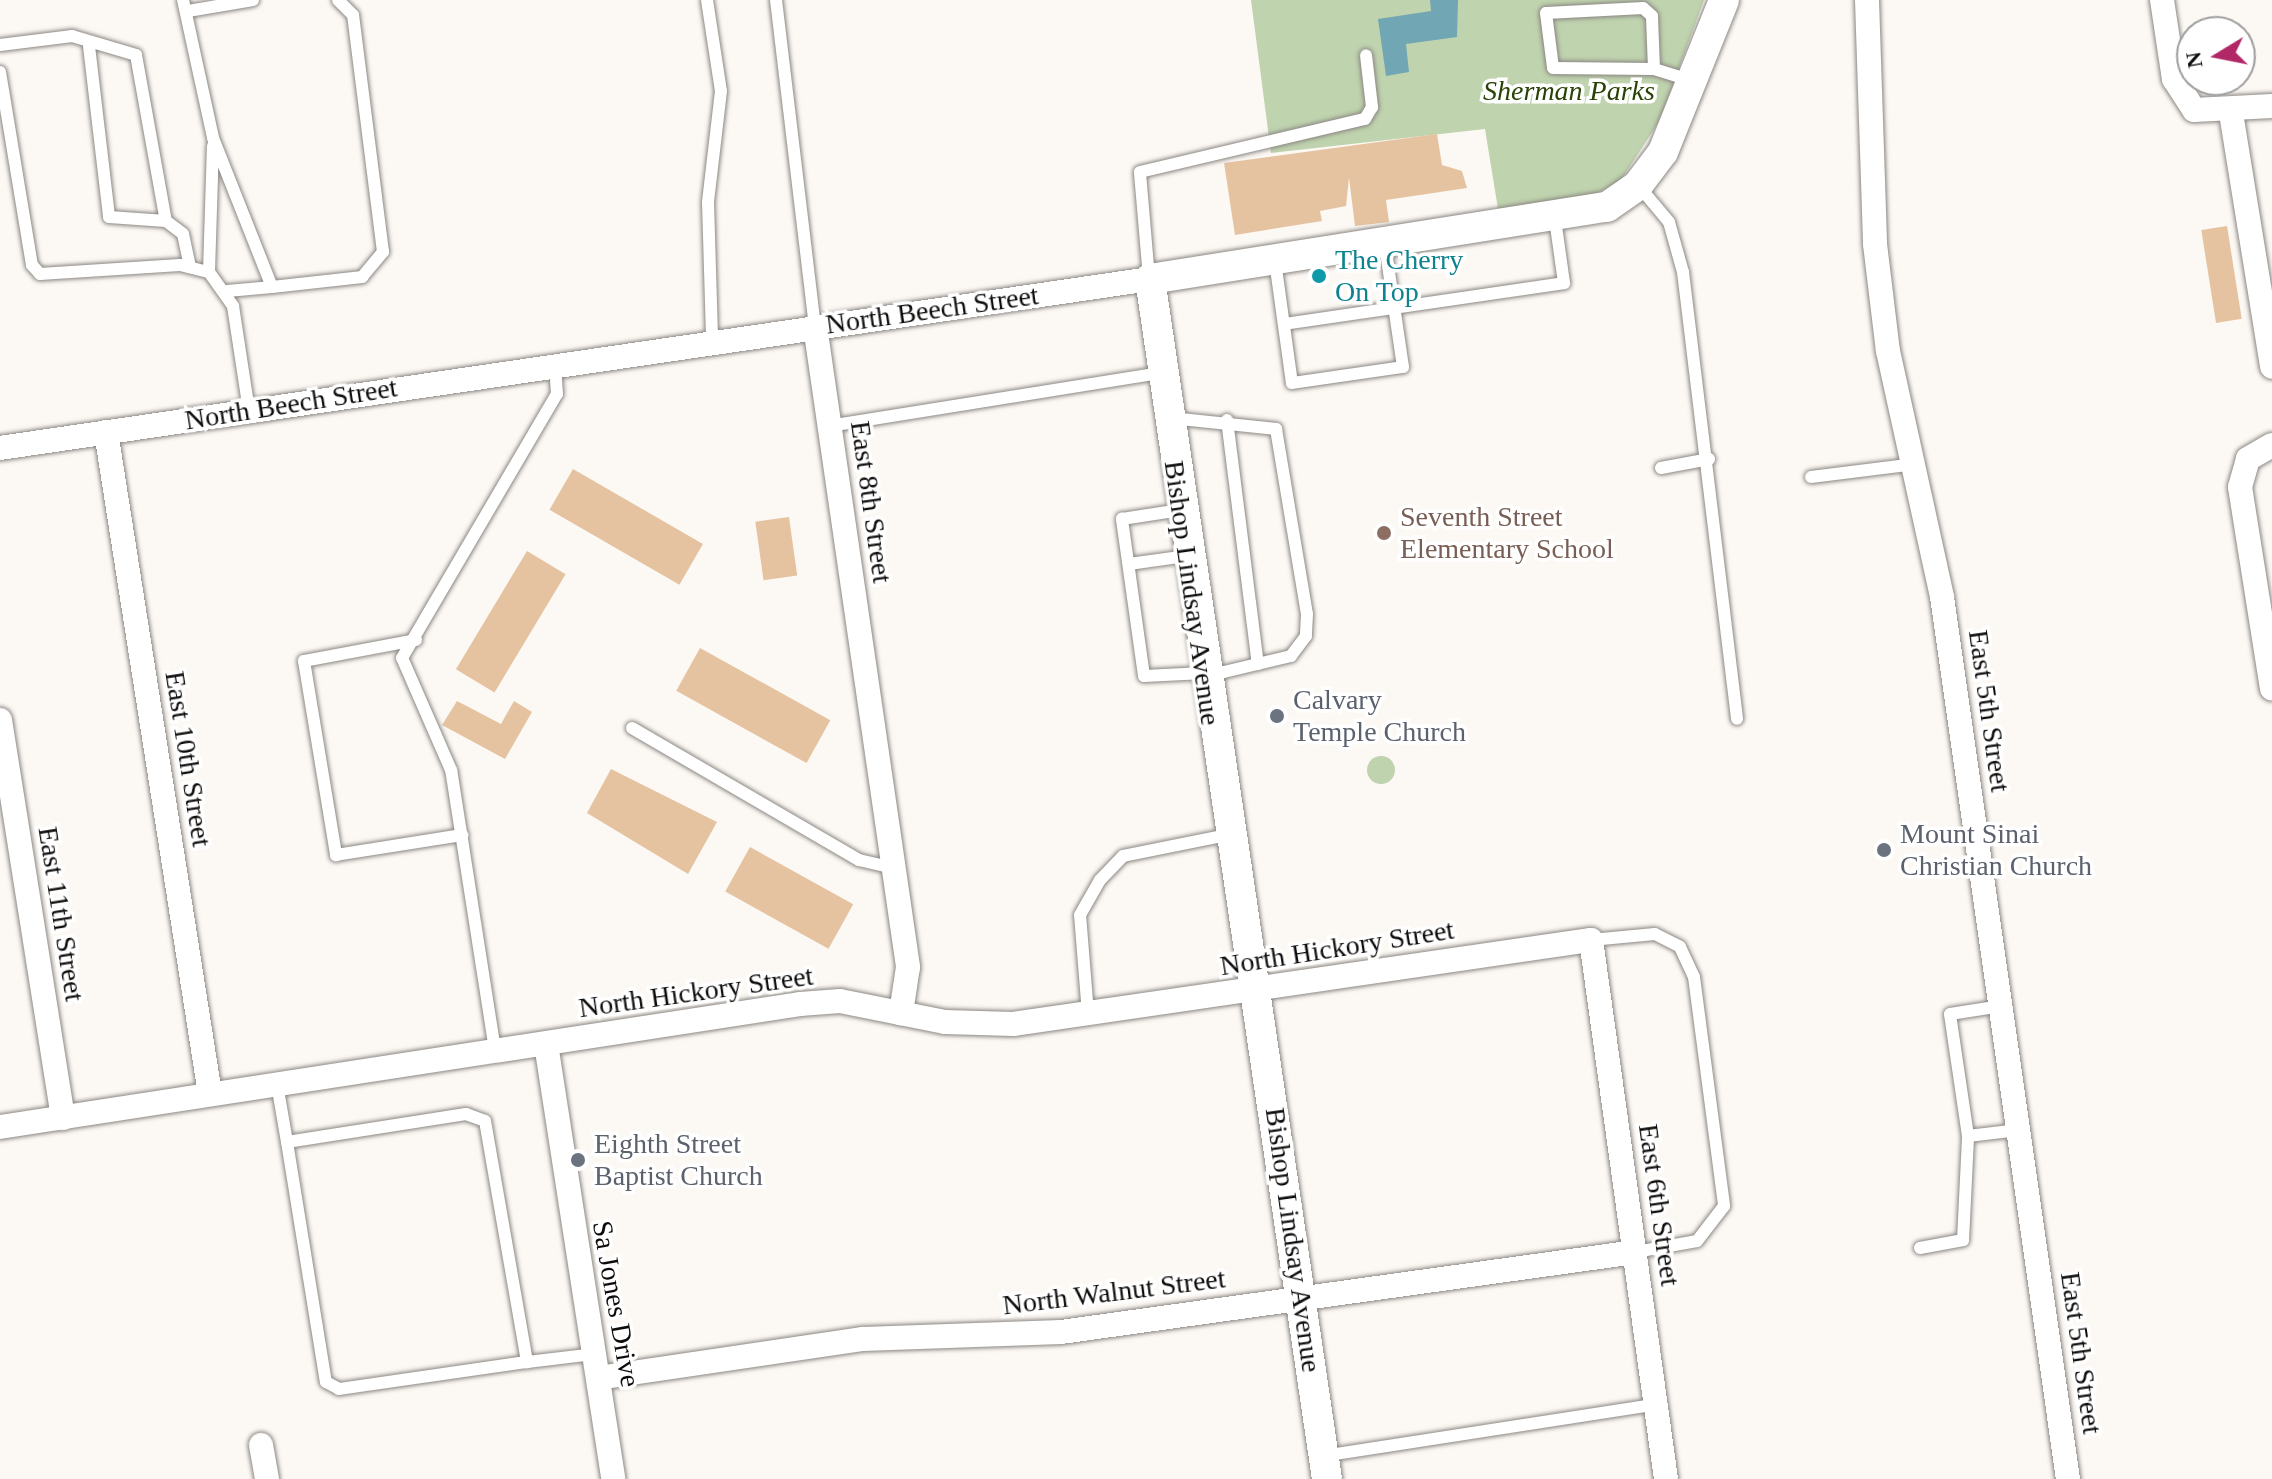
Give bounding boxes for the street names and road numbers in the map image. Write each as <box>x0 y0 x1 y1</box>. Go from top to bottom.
street label: North Beech Street <box>823 278 1041 342</box>
street label: North Beech Street <box>182 371 400 437</box>
street label: East 8th Street <box>843 419 899 585</box>
street label: Bishop Lindsay Avenue <box>1157 458 1227 728</box>
street label: East 5th Street <box>1961 628 2017 794</box>
street label: East 10th Street <box>158 669 218 849</box>
street label: East 11th Street <box>31 824 91 1004</box>
street label: North Hickory Street <box>1218 913 1456 983</box>
street label: North Hickory Street <box>577 959 815 1025</box>
street label: Bishop Lindsay Avenue <box>1258 1105 1328 1375</box>
street label: East 6th Street <box>1631 1122 1687 1288</box>
street label: Sa Jones Drive <box>585 1218 647 1390</box>
street label: North Walnut Street <box>1000 1262 1228 1322</box>
street label: East 5th Street <box>2053 1270 2109 1436</box>

